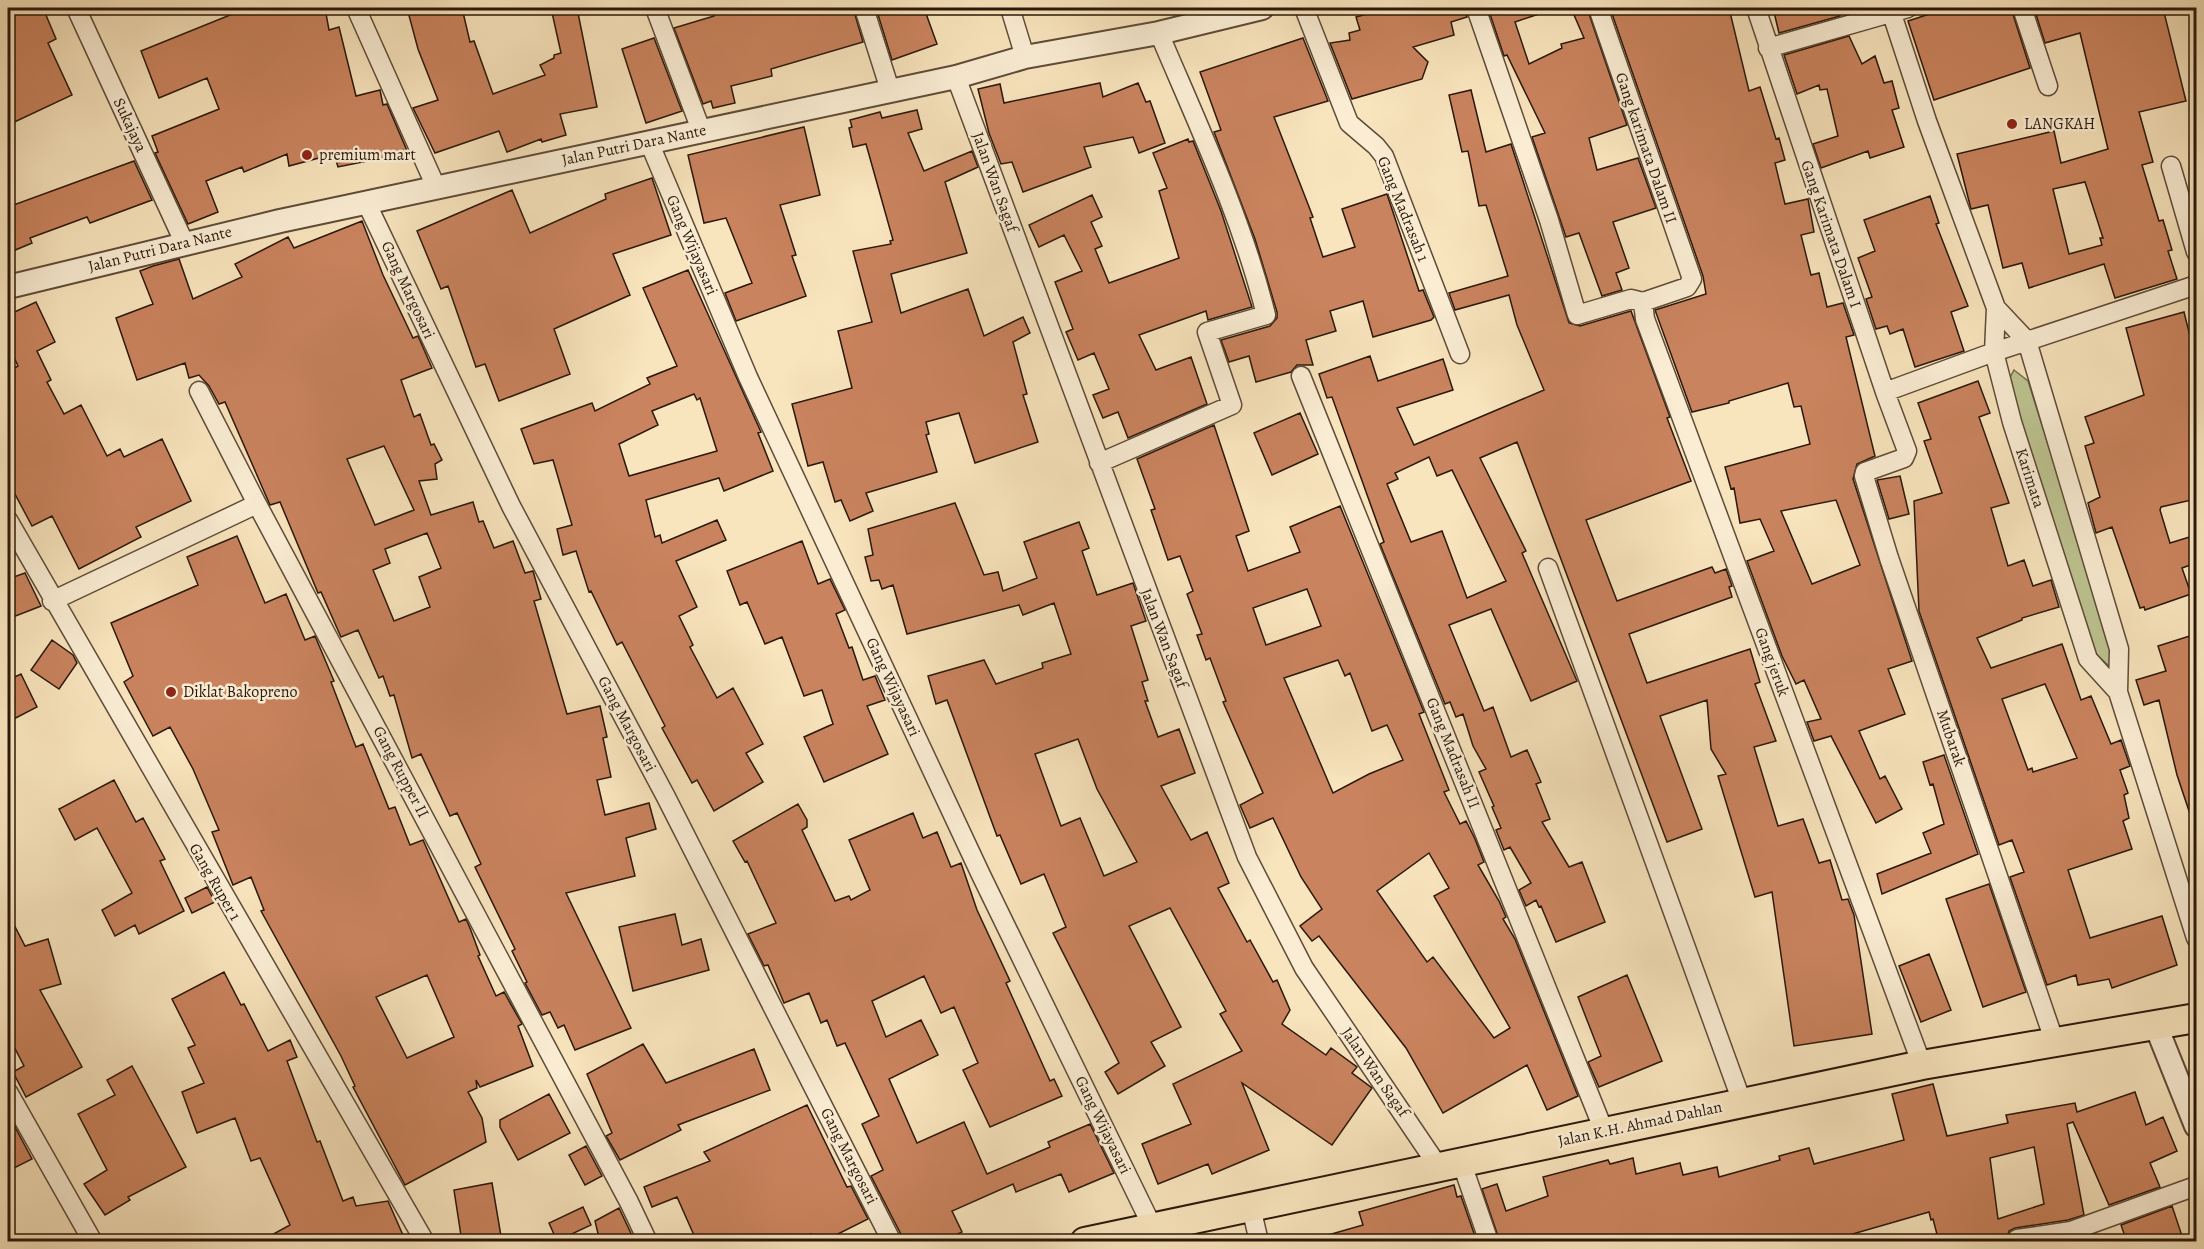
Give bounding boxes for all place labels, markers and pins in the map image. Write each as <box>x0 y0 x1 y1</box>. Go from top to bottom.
place label: LANGKAH <box>2024 113 2095 135</box>
marker: LANGKAH <box>2005 117 2019 131</box>
place label: premium mart <box>319 144 416 166</box>
marker: premium mart <box>300 148 314 162</box>
place label: Diklat Bakopreno <box>183 681 297 703</box>
marker: Diklat Bakopreno <box>164 685 178 699</box>

